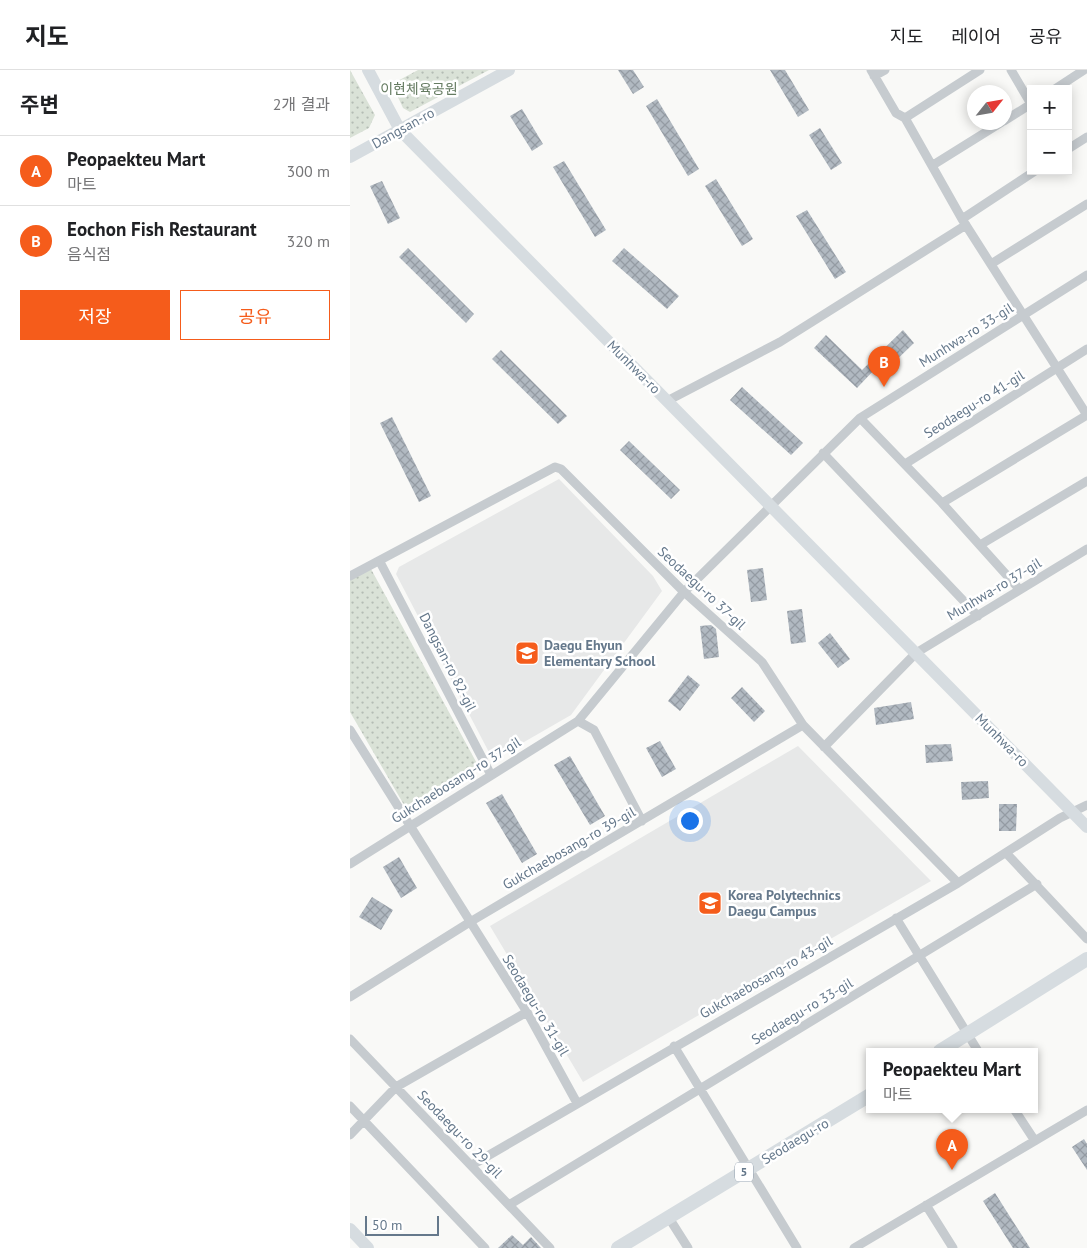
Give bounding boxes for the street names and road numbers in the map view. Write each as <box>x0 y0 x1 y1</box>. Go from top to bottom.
street label: Dangsan-ro <box>368 103 438 153</box>
street label: Munhwa-ro 33-gil <box>915 299 1017 371</box>
street label: Munhwa-ro <box>603 336 665 398</box>
street label: Seodaegu-ro 41-gil <box>920 366 1028 442</box>
street label: Seodaegu-ro 37-gil <box>654 542 750 634</box>
street label: Munhwa-ro 37-gil <box>944 554 1044 624</box>
street label: Dangsan-ro 82-gil <box>415 610 481 714</box>
street label: Munhwa-ro <box>971 709 1033 771</box>
street label: Gukchaebosang-ro 37-gil <box>388 733 524 827</box>
street label: Gukchaebosang-ro 39-gil <box>499 803 639 893</box>
street label: Gukchaebosang-ro 43-gil <box>696 932 836 1022</box>
street label: Seodaegu-ro 31-gil <box>499 951 573 1059</box>
street label: Seodaegu-ro 33-gil <box>748 974 856 1048</box>
street label: Seodaegu-ro 29-gil <box>414 1086 506 1182</box>
street label: Seodaegu-ro <box>758 1114 832 1168</box>
road number: 5 <box>735 1162 753 1182</box>

